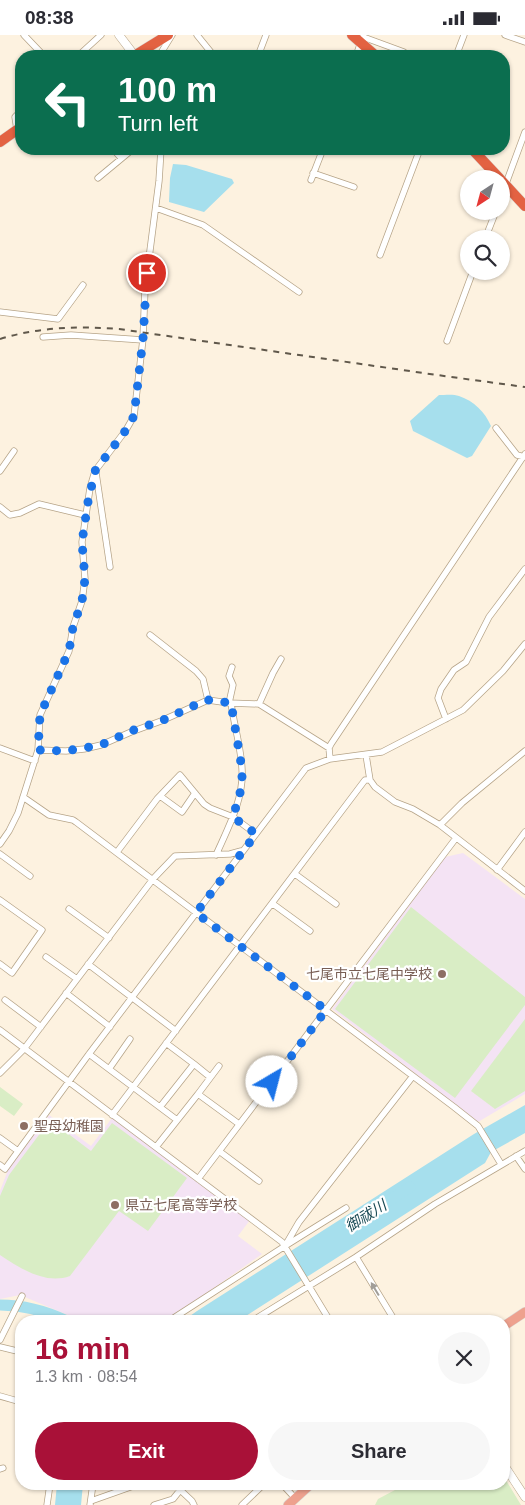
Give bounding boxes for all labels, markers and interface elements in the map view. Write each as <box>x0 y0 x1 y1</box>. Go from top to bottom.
text: 08:38 <box>25 7 74 28</box>
icon: left <box>35 70 100 135</box>
text: 100 m <box>118 70 217 109</box>
text: Turn left <box>118 111 198 136</box>
north arrow <box>460 170 510 220</box>
map controls <box>460 170 510 280</box>
button: search <box>460 230 510 280</box>
pin <box>126 252 168 294</box>
icon: arrive <box>133 259 161 287</box>
place label: 七尾市立七尾中学校 <box>306 966 432 982</box>
marker: 七尾市立七尾中学校 <box>436 968 448 980</box>
position arrow <box>245 1055 297 1107</box>
place label: 聖母幼稚園 <box>34 1118 104 1134</box>
marker: 聖母幼稚園 <box>18 1120 30 1132</box>
water label: 御祓川 <box>342 1195 391 1235</box>
place label: 県立七尾高等学校 <box>125 1197 237 1213</box>
marker: 県立七尾高等学校 <box>109 1199 121 1211</box>
one-way arrow <box>371 1283 380 1296</box>
text: 16 min <box>35 1332 130 1365</box>
button: close <box>438 1332 490 1384</box>
text: 1.3 km · 08:54 <box>35 1368 137 1385</box>
button: Exit <box>35 1422 258 1480</box>
button: Share <box>268 1422 490 1480</box>

